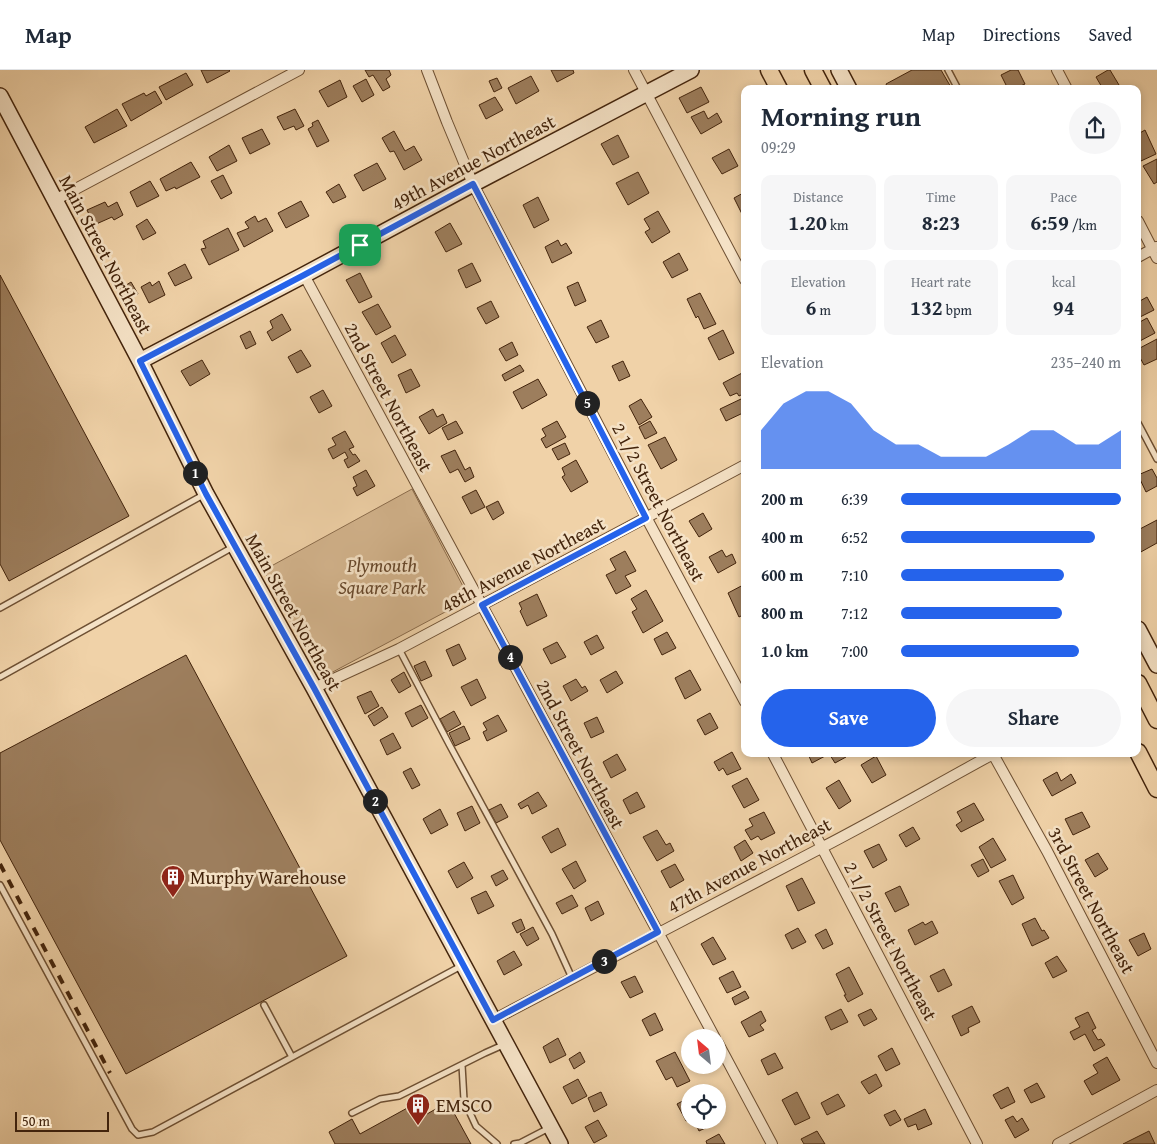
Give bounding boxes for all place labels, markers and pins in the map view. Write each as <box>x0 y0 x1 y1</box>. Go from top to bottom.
pin <box>339 224 381 266</box>
pin: 5 <box>574 390 600 416</box>
pin: 1 <box>182 460 208 486</box>
pin: 4 <box>498 644 522 670</box>
pin: 2 <box>362 788 388 814</box>
place label: Murphy Warehouse <box>190 863 346 891</box>
building icon: Murphy Warehouse <box>160 864 186 898</box>
pin: 3 <box>592 948 616 974</box>
place label: EMSCO <box>436 1091 492 1119</box>
building icon: EMSCO <box>405 1092 431 1126</box>

